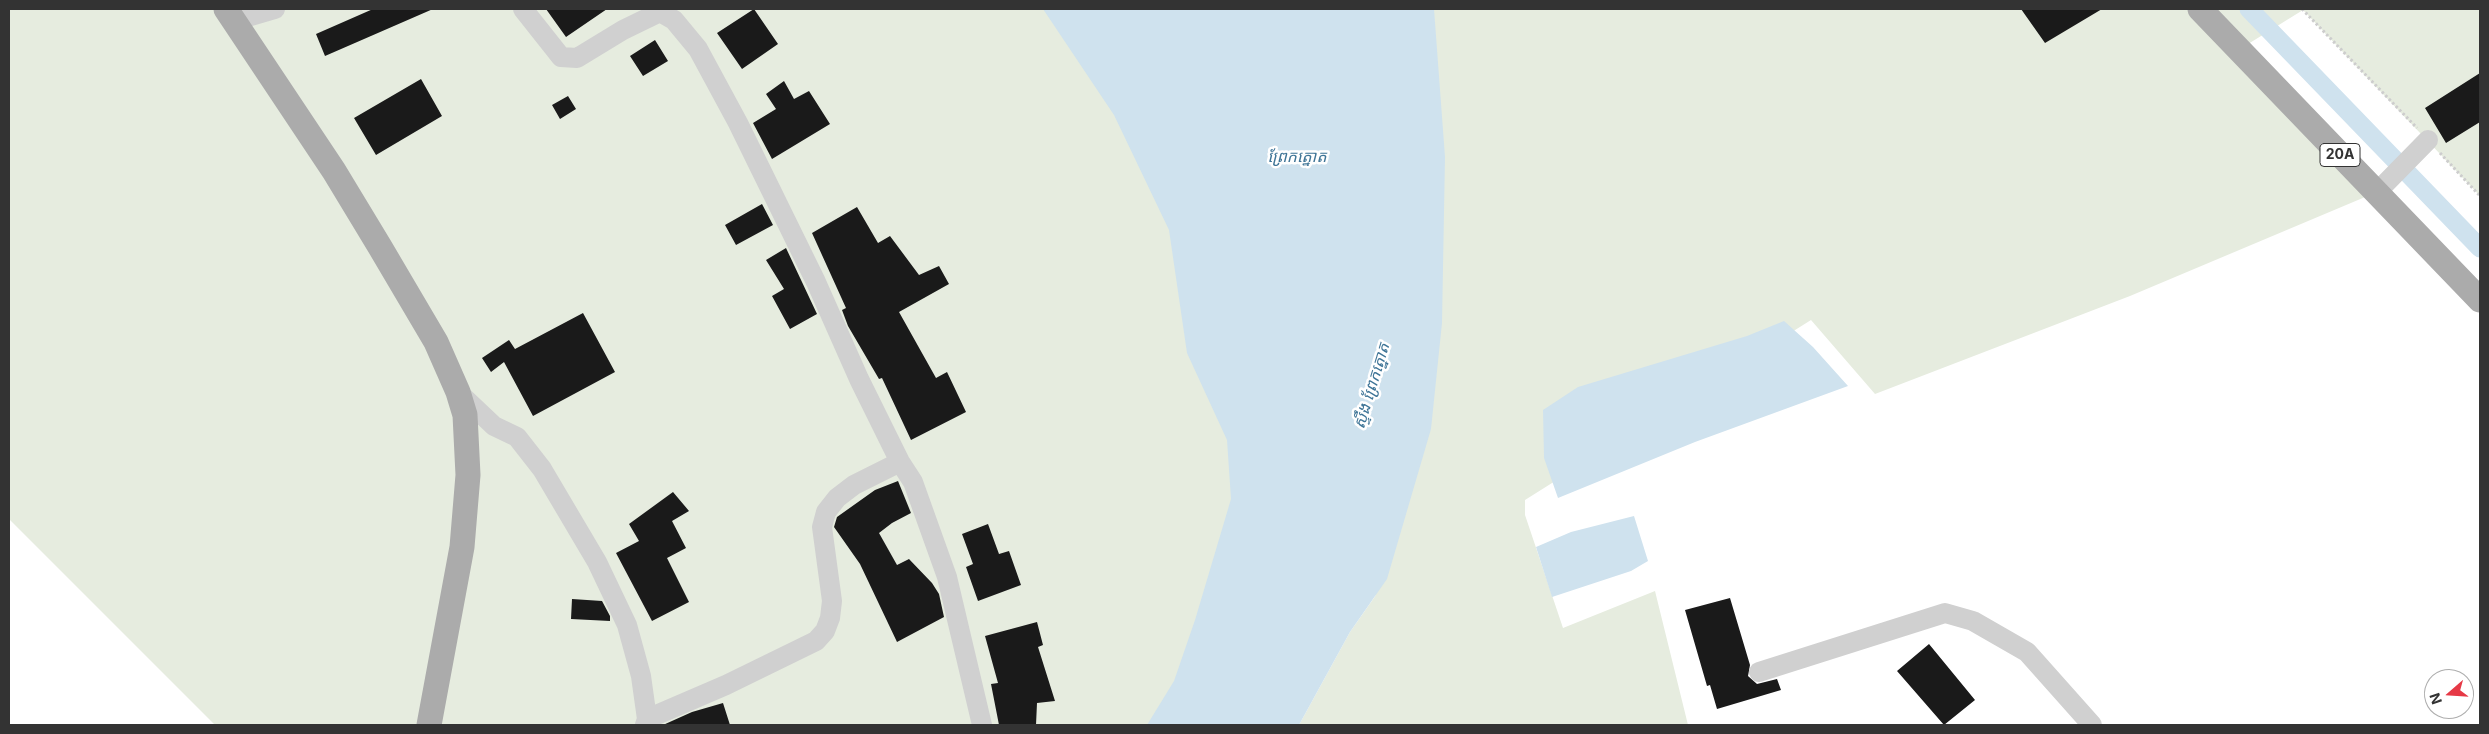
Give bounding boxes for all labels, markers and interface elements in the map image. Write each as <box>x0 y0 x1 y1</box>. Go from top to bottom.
road number: 20A <box>2320 144 2360 166</box>
water label: ព្រែកត្នោត <box>1267 147 1327 167</box>
water label: ស្ទឹង ព្រែកត្នោត <box>1350 341 1394 431</box>
north arrow <box>2424 669 2474 719</box>
text: N <box>2426 691 2445 707</box>

